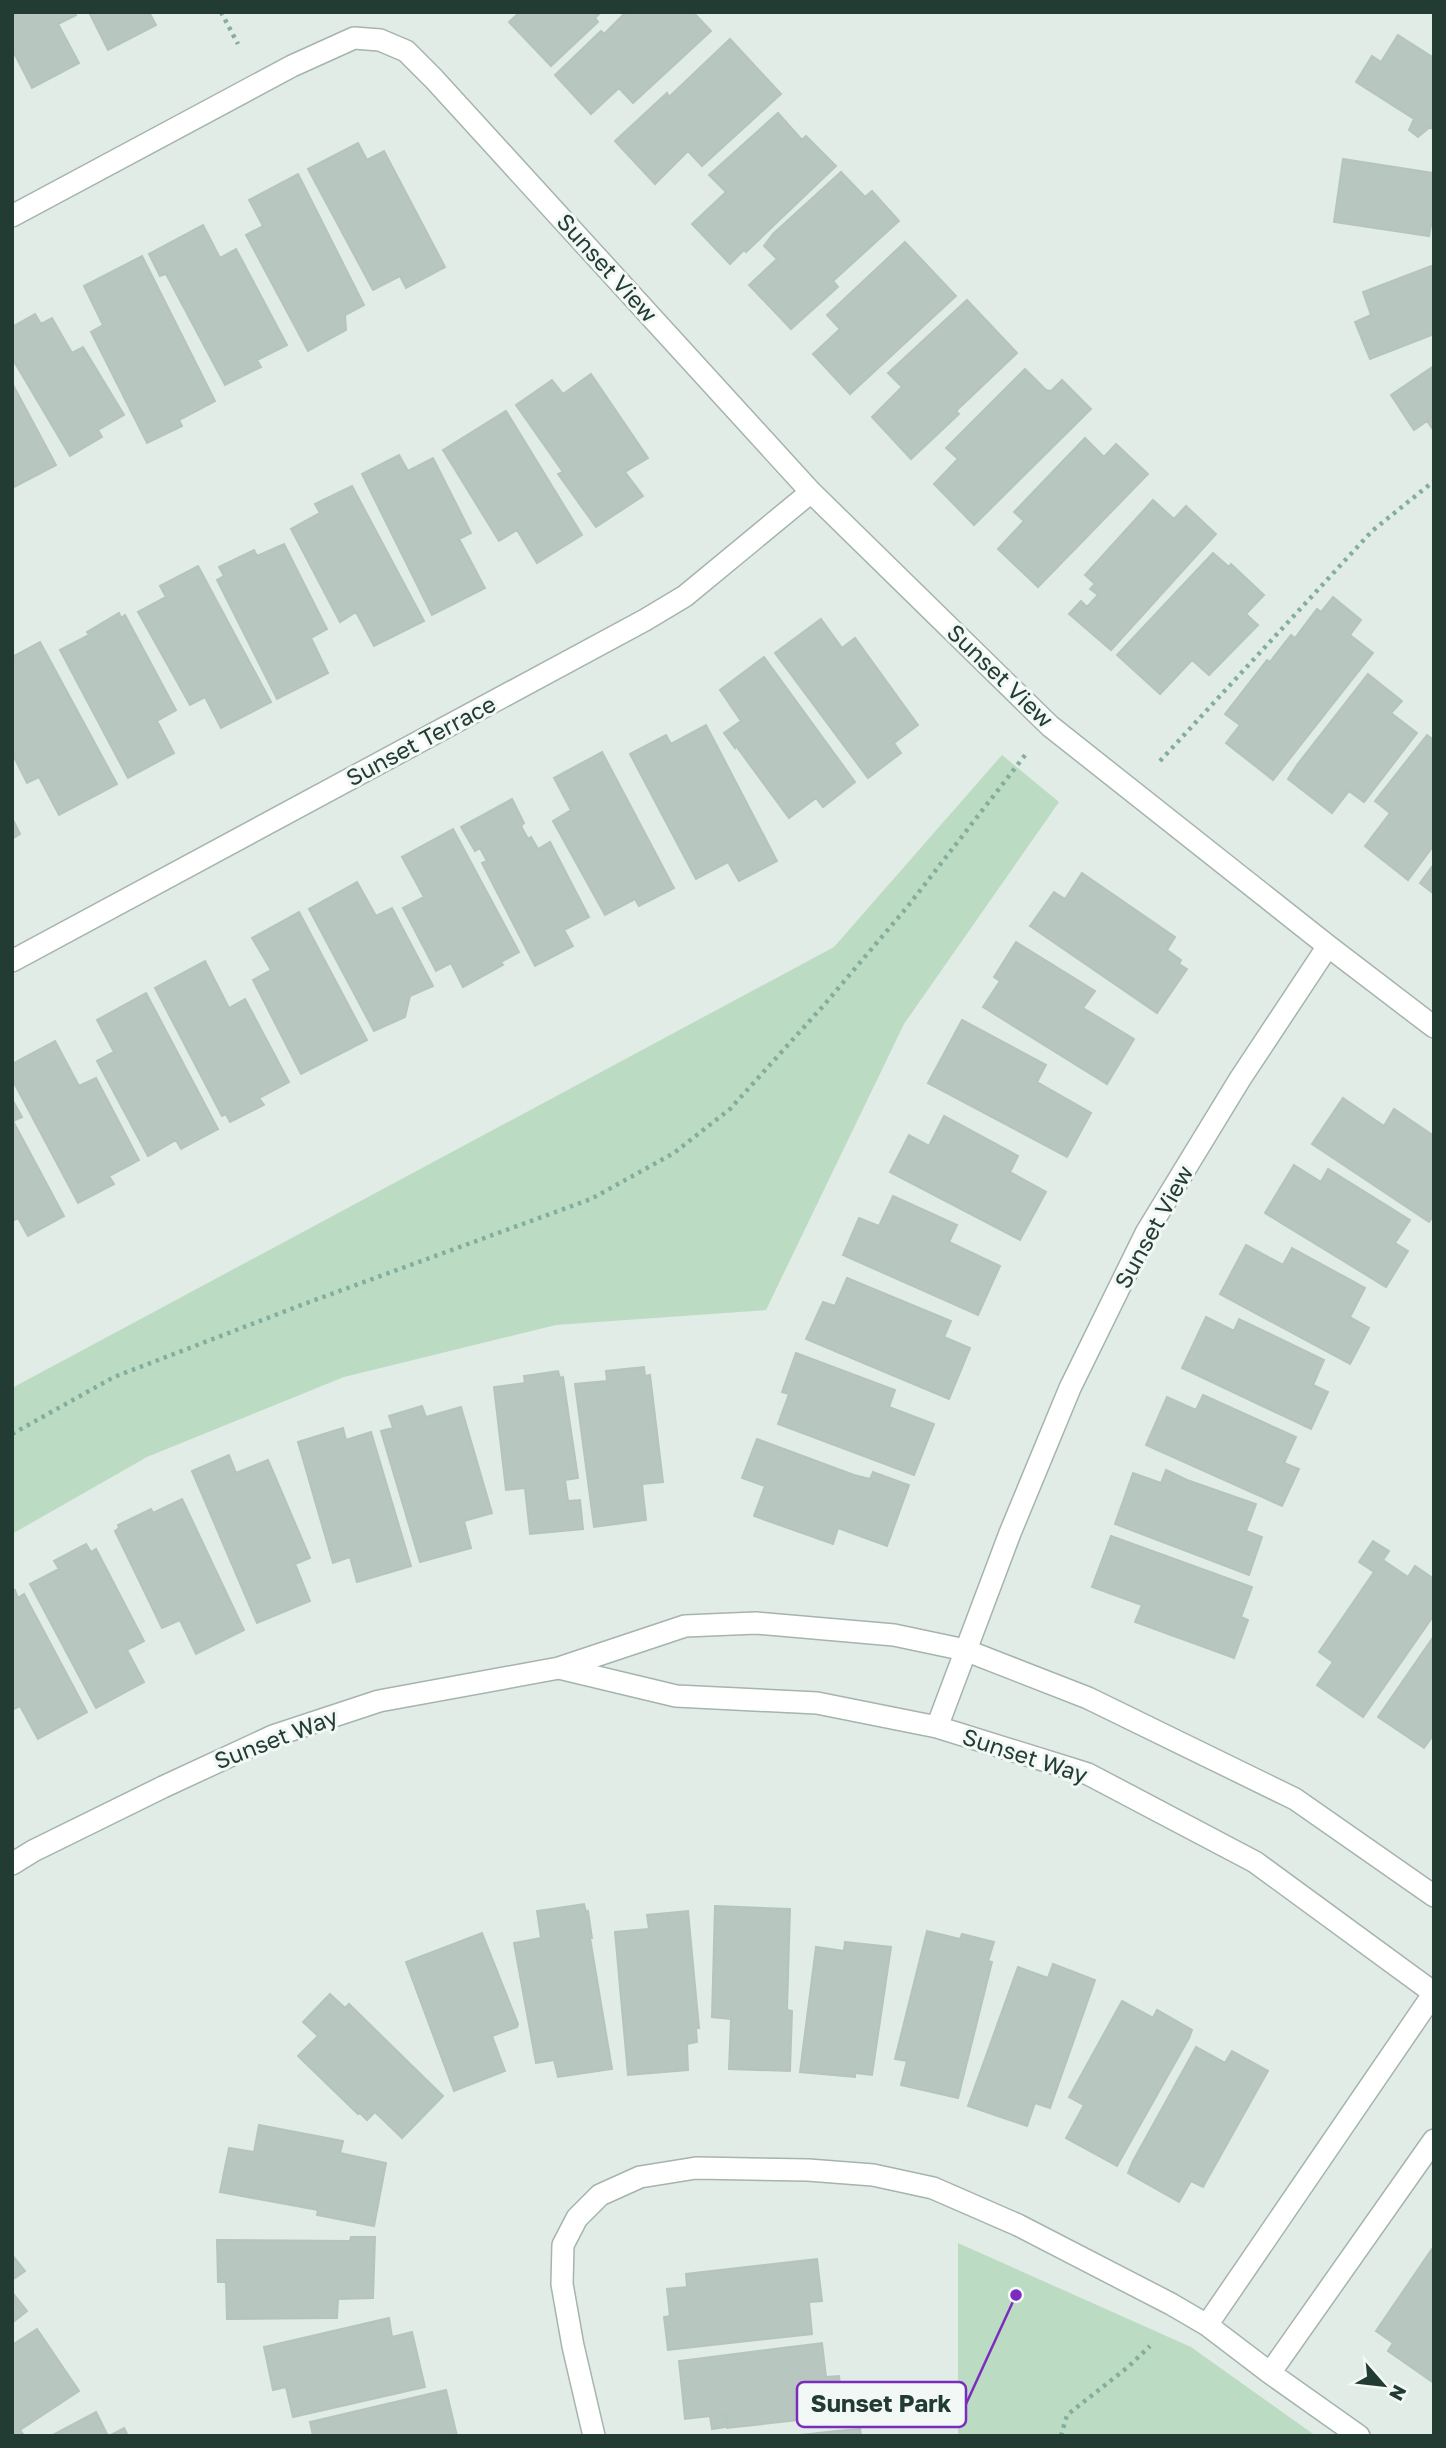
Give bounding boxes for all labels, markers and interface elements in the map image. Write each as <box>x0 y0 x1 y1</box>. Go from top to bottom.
street label: Sunset View <box>552 207 664 327</box>
street label: Sunset View <box>942 618 1060 733</box>
street label: Sunset Terrace <box>341 689 500 791</box>
street label: Sunset View <box>1108 1160 1198 1293</box>
street label: Sunset Way <box>210 1702 341 1774</box>
street label: Sunset Way <box>959 1722 1091 1788</box>
north arrow <box>1348 2350 1418 2420</box>
text: N <box>1385 2381 1412 2405</box>
callout: Sunset Park <box>797 2382 966 2427</box>
text: Sunset Park <box>811 2388 952 2417</box>

